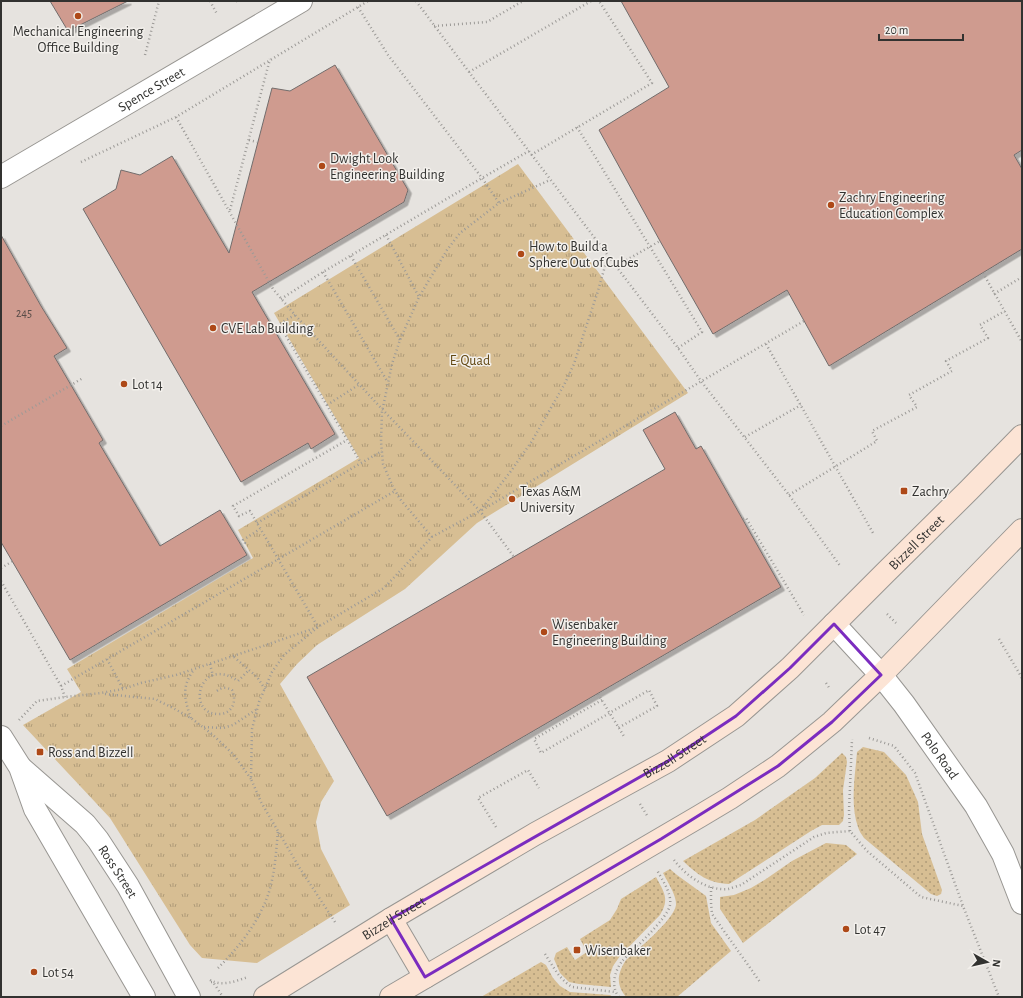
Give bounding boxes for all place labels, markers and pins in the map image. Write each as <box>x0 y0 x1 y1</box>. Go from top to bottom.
marker: Mechanical Engineering Office Building <box>73 11 83 21</box>
place label: Mechanical Engineering Office Building <box>13 25 143 55</box>
place label: Dwight Look Engineering Building <box>330 152 445 182</box>
marker: Dwight Look Engineering Building <box>317 161 327 171</box>
place label: Zachry Engineering Education Complex <box>839 191 945 221</box>
marker: Zachry Engineering Education Complex <box>826 200 836 210</box>
place label: How to Build a Sphere Out of Cubes <box>529 240 639 270</box>
marker: How to Build a Sphere Out of Cubes <box>516 249 526 259</box>
place label: CVE Lab Building <box>221 322 313 336</box>
marker: CVE Lab Building <box>208 323 218 333</box>
place label: Lot 14 <box>132 378 163 392</box>
marker: Lot 14 <box>119 379 129 389</box>
place label: Texas A&M University <box>520 485 581 515</box>
place label: Zachry <box>912 485 949 499</box>
marker: Zachry <box>899 486 909 496</box>
marker: Texas A&M University <box>507 494 517 504</box>
place label: Wisenbaker Engineering Building <box>552 618 667 648</box>
marker: Wisenbaker Engineering Building <box>539 627 549 637</box>
place label: Ross and Bizzell <box>48 746 134 760</box>
marker: Ross and Bizzell <box>35 747 45 757</box>
place label: Lot 47 <box>854 923 886 937</box>
marker: Lot 47 <box>841 924 851 934</box>
place label: Wisenbaker <box>585 944 651 958</box>
marker: Wisenbaker <box>572 945 582 955</box>
place label: Lot 54 <box>42 966 74 980</box>
marker: Lot 54 <box>29 967 39 977</box>

